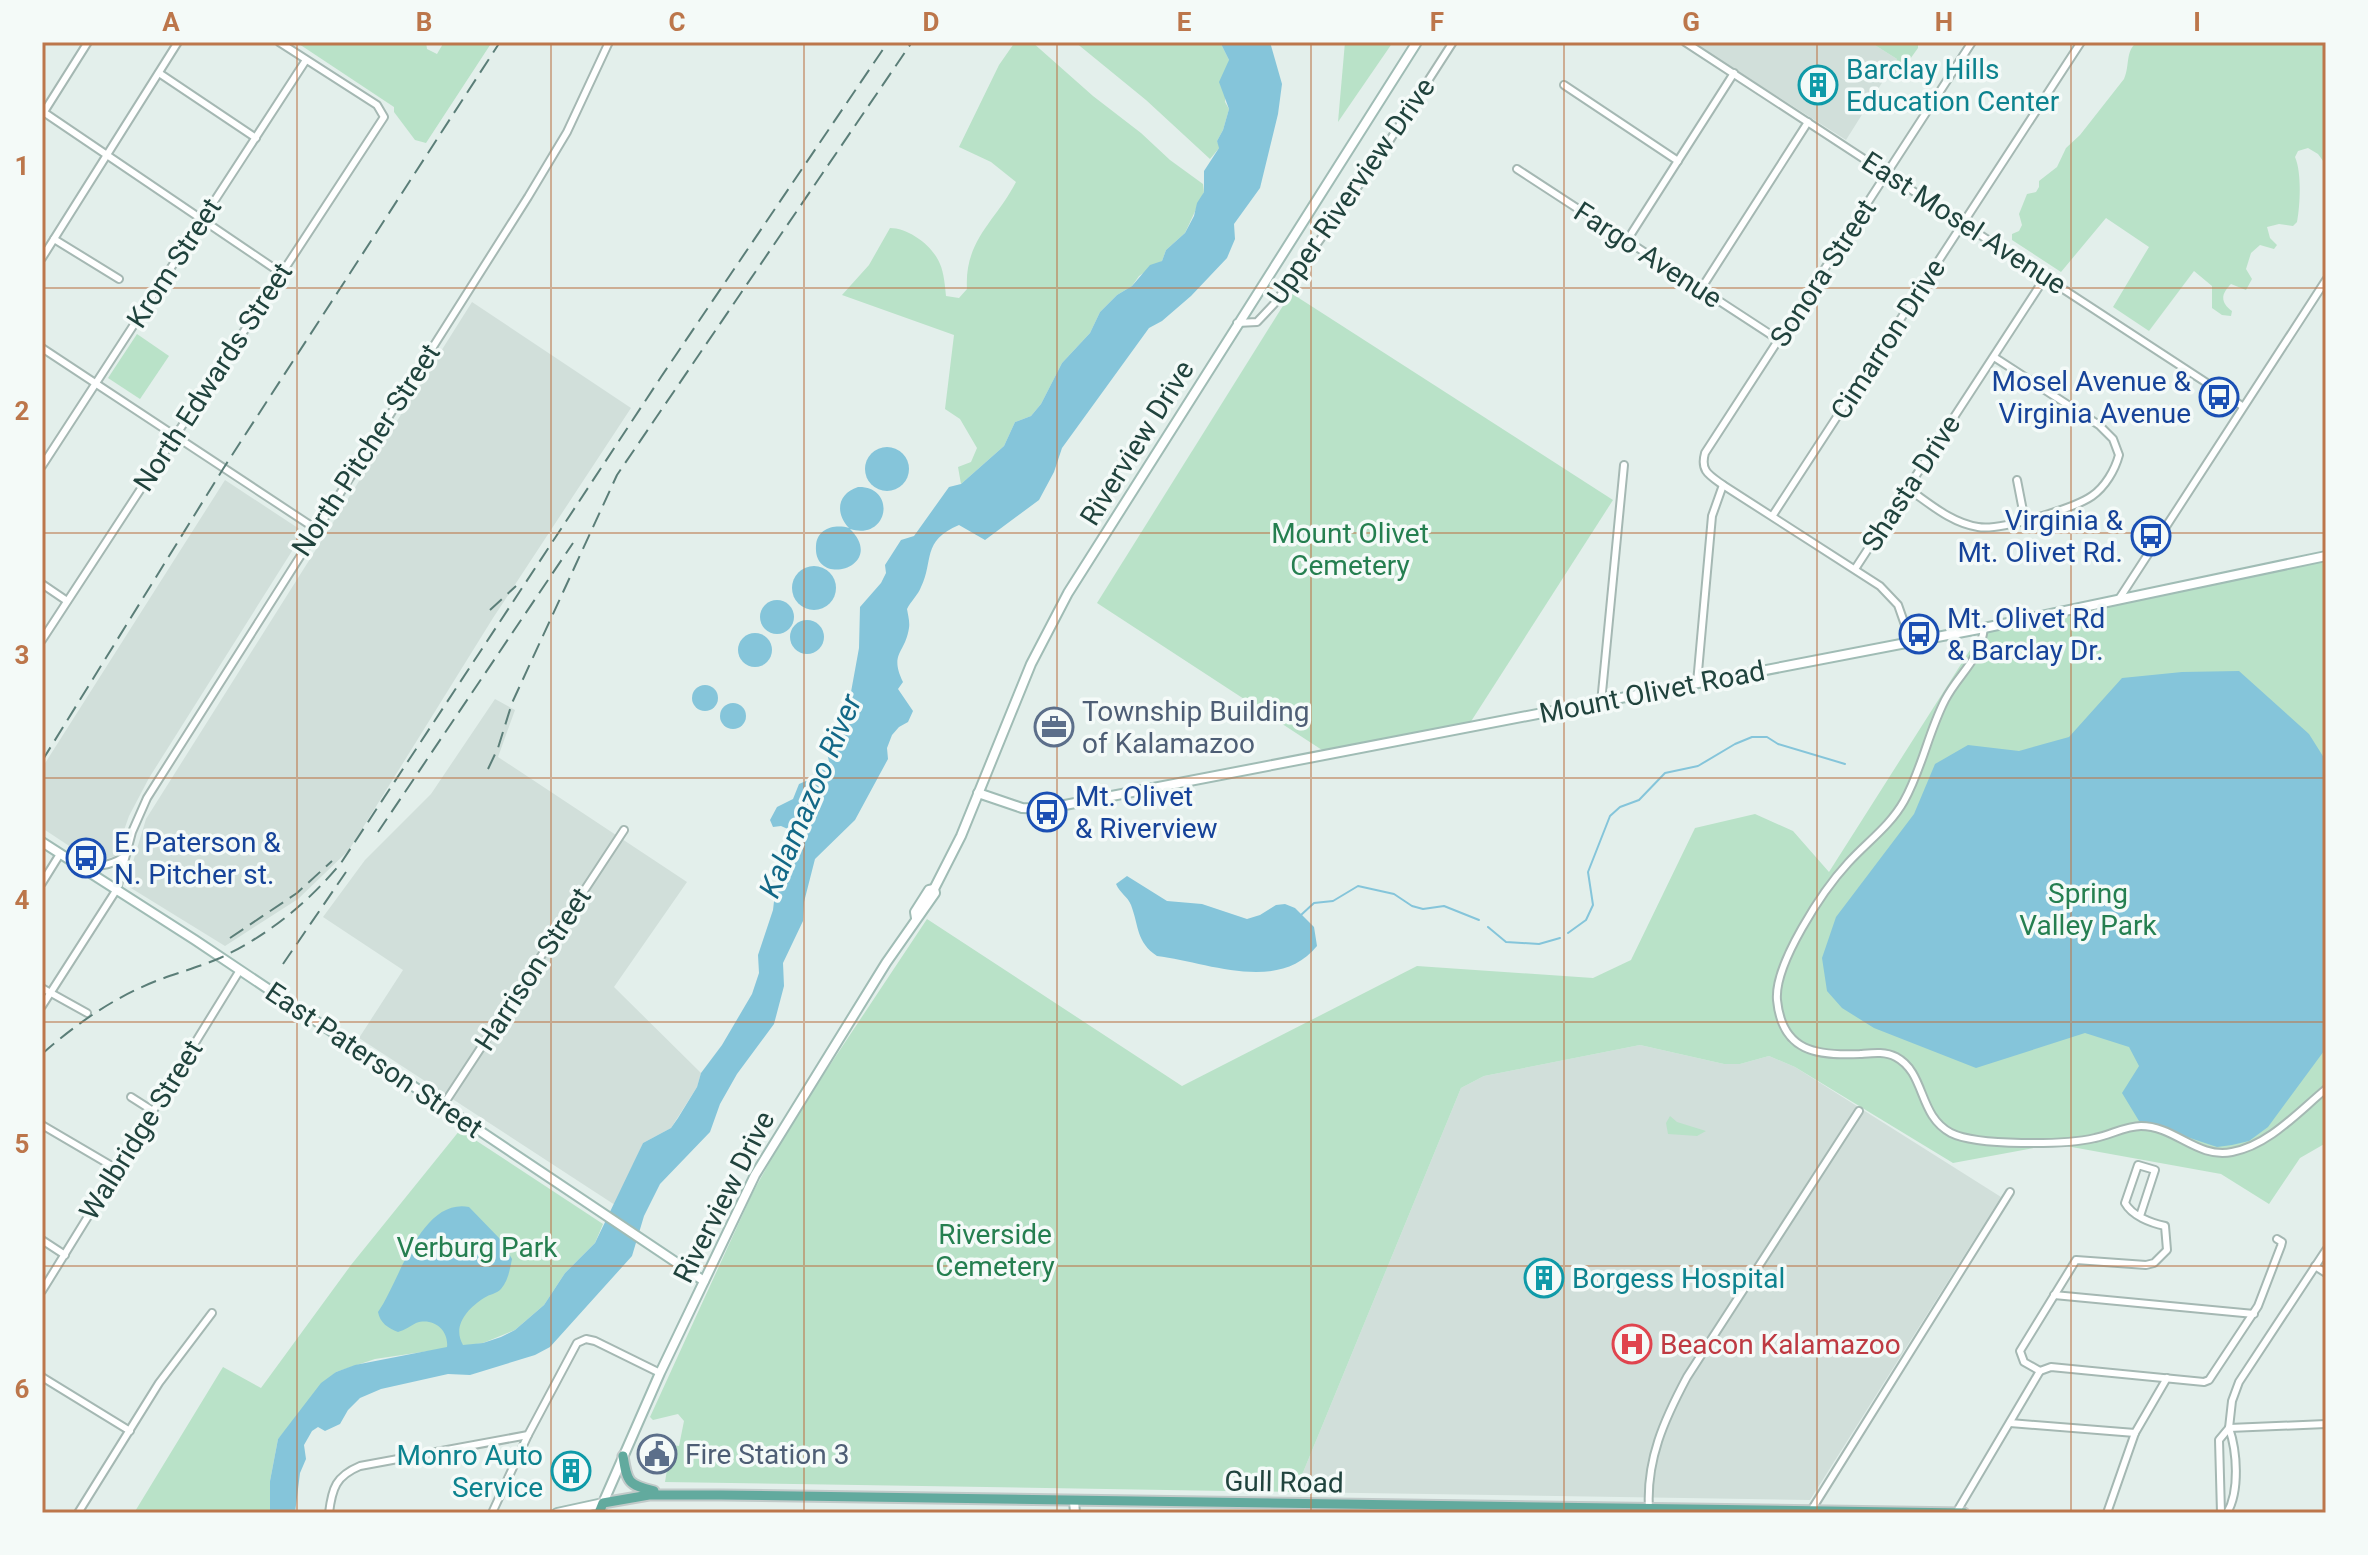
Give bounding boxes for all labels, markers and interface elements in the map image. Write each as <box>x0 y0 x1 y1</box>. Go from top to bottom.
text: A <box>162 7 180 37</box>
text: B <box>416 7 432 37</box>
text: C <box>668 7 686 37</box>
text: D <box>923 7 939 37</box>
text: E <box>1177 7 1192 37</box>
text: F <box>1430 7 1444 37</box>
text: G <box>1682 7 1700 37</box>
text: H <box>1935 7 1953 37</box>
text: I <box>2193 7 2201 37</box>
place label: Barclay Hills Education Center <box>1846 53 2060 118</box>
building icon: Barclay Hills Education Center <box>1797 64 1839 106</box>
street label: Upper Riverview Drive <box>1260 71 1442 311</box>
street label: East Mosel Avenue <box>1856 145 2072 301</box>
text: 1 <box>15 151 29 181</box>
street label: Krom Street <box>120 192 228 334</box>
street label: Sonora Street <box>1763 193 1883 353</box>
street label: Fargo Avenue <box>1568 195 1728 315</box>
street label: Cimarron Drive <box>1824 253 1952 425</box>
street label: North Edwards Street <box>127 257 299 497</box>
street label: North Pitcher Street <box>285 338 447 562</box>
street label: Riverview Drive <box>1073 354 1201 532</box>
place label: Mosel Avenue & Virginia Avenue <box>1992 365 2192 430</box>
bus stop icon: Mosel Avenue & Virginia Avenue <box>2198 376 2240 418</box>
text: 2 <box>15 396 29 426</box>
street label: Shasta Drive <box>1855 409 1967 557</box>
place label: Virginia & Mt. Olivet Rd. <box>1957 504 2124 569</box>
bus stop icon: Virginia & Mt. Olivet Rd. <box>2130 515 2172 557</box>
park label: Mount Olivet Cemetery <box>1271 517 1429 582</box>
place label: Mt. Olivet Rd & Barclay Dr. <box>1947 602 2105 667</box>
bus stop icon: Mt. Olivet Rd & Barclay Dr. <box>1898 613 1940 655</box>
text: 3 <box>15 640 29 670</box>
street label: Mount Olivet Road <box>1537 654 1767 730</box>
water label: Kalamazoo River <box>751 688 869 903</box>
place label: Township Building of Kalamazoo <box>1082 695 1309 760</box>
office icon: Township Building of Kalamazoo <box>1033 706 1075 748</box>
place label: Mt. Olivet & Riverview <box>1075 780 1218 845</box>
bus stop icon: Mt. Olivet & Riverview <box>1026 791 1068 833</box>
place label: E. Paterson & N. Pitcher st. <box>114 826 281 891</box>
bus stop icon: E. Paterson & N. Pitcher st. <box>65 837 107 879</box>
park label: Spring Valley Park <box>2019 877 2157 942</box>
street label: Harrison Street <box>468 881 598 1057</box>
text: 4 <box>15 885 30 915</box>
street label: East Paterson Street <box>259 975 489 1145</box>
street label: Walbridge Street <box>73 1034 209 1226</box>
street label: Riverview Drive <box>667 1106 781 1288</box>
text: 5 <box>15 1129 29 1159</box>
park label: Riverside Cemetery <box>935 1218 1055 1283</box>
park label: Verburg Park <box>396 1231 558 1264</box>
building icon: Borgess Hospital <box>1523 1257 1565 1299</box>
place label: Borgess Hospital <box>1572 1262 1785 1295</box>
hospital icon: Beacon Kalamazoo <box>1611 1323 1653 1365</box>
place label: Beacon Kalamazoo <box>1660 1328 1901 1361</box>
text: 6 <box>15 1374 30 1404</box>
public building icon: Fire Station 3 <box>636 1433 678 1475</box>
place label: Fire Station 3 <box>685 1438 849 1471</box>
place label: Monro Auto Service <box>397 1439 543 1504</box>
building icon: Monro Auto Service <box>550 1450 592 1492</box>
street label: Gull Road <box>1224 1464 1344 1500</box>

